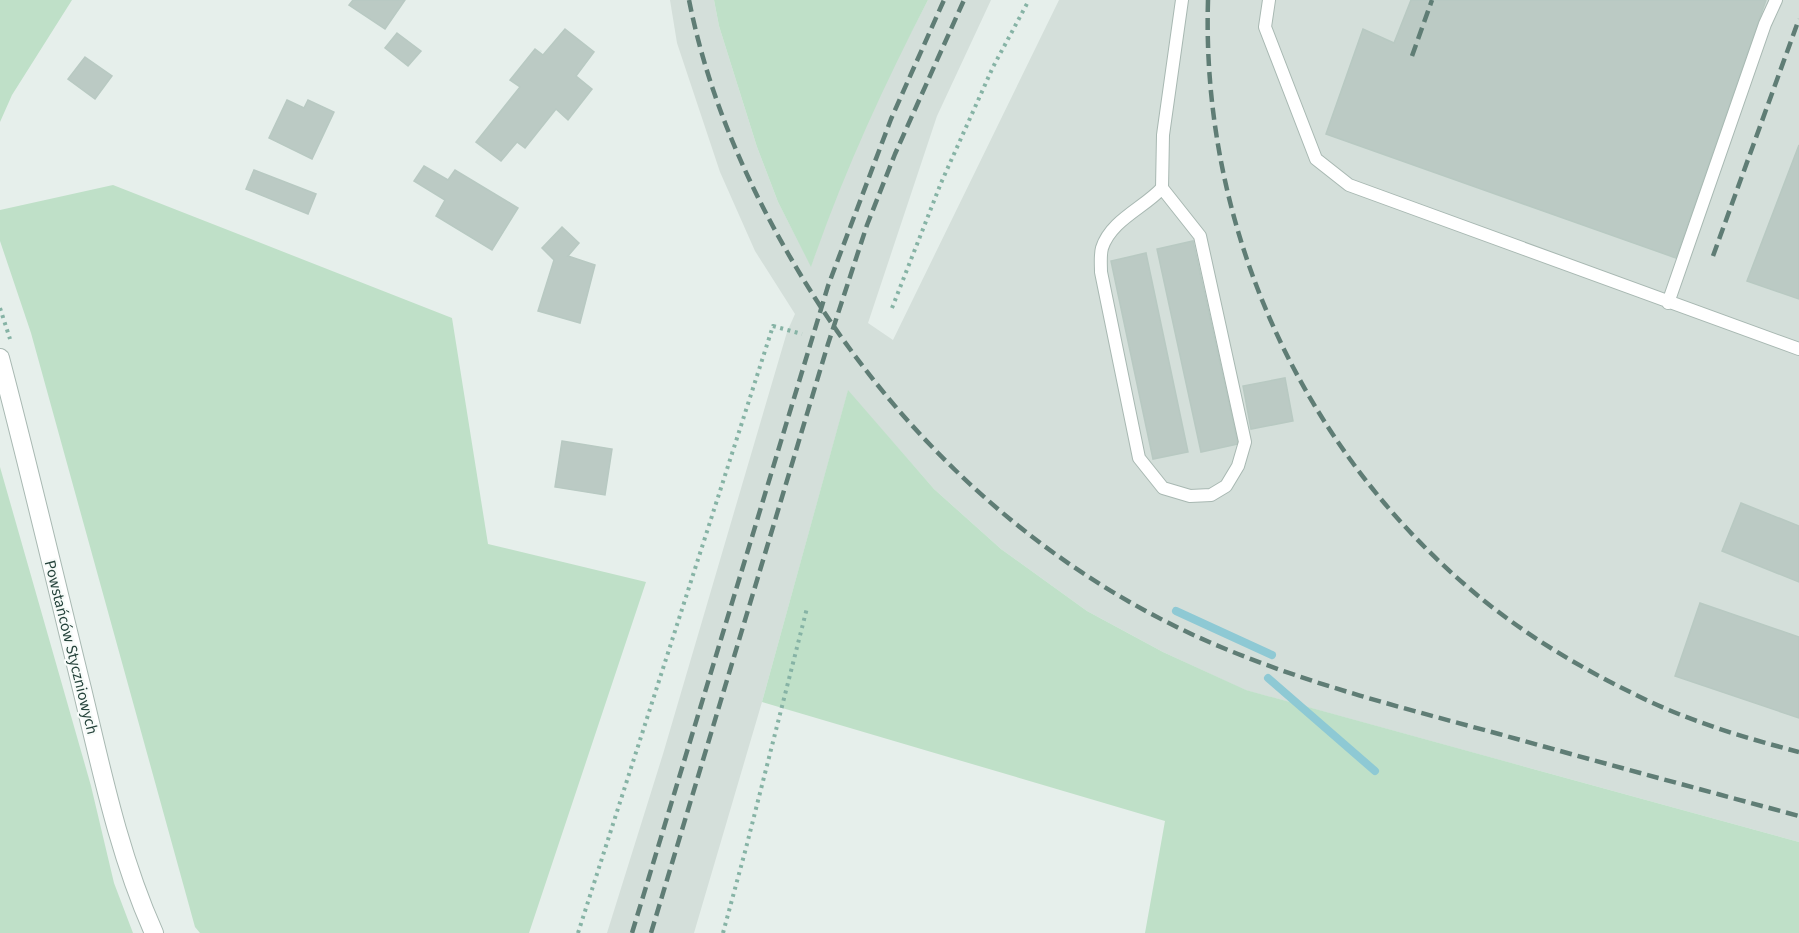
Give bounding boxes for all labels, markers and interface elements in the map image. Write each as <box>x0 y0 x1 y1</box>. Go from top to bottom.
street label: Powstańców Styczniowych <box>39 558 103 737</box>

